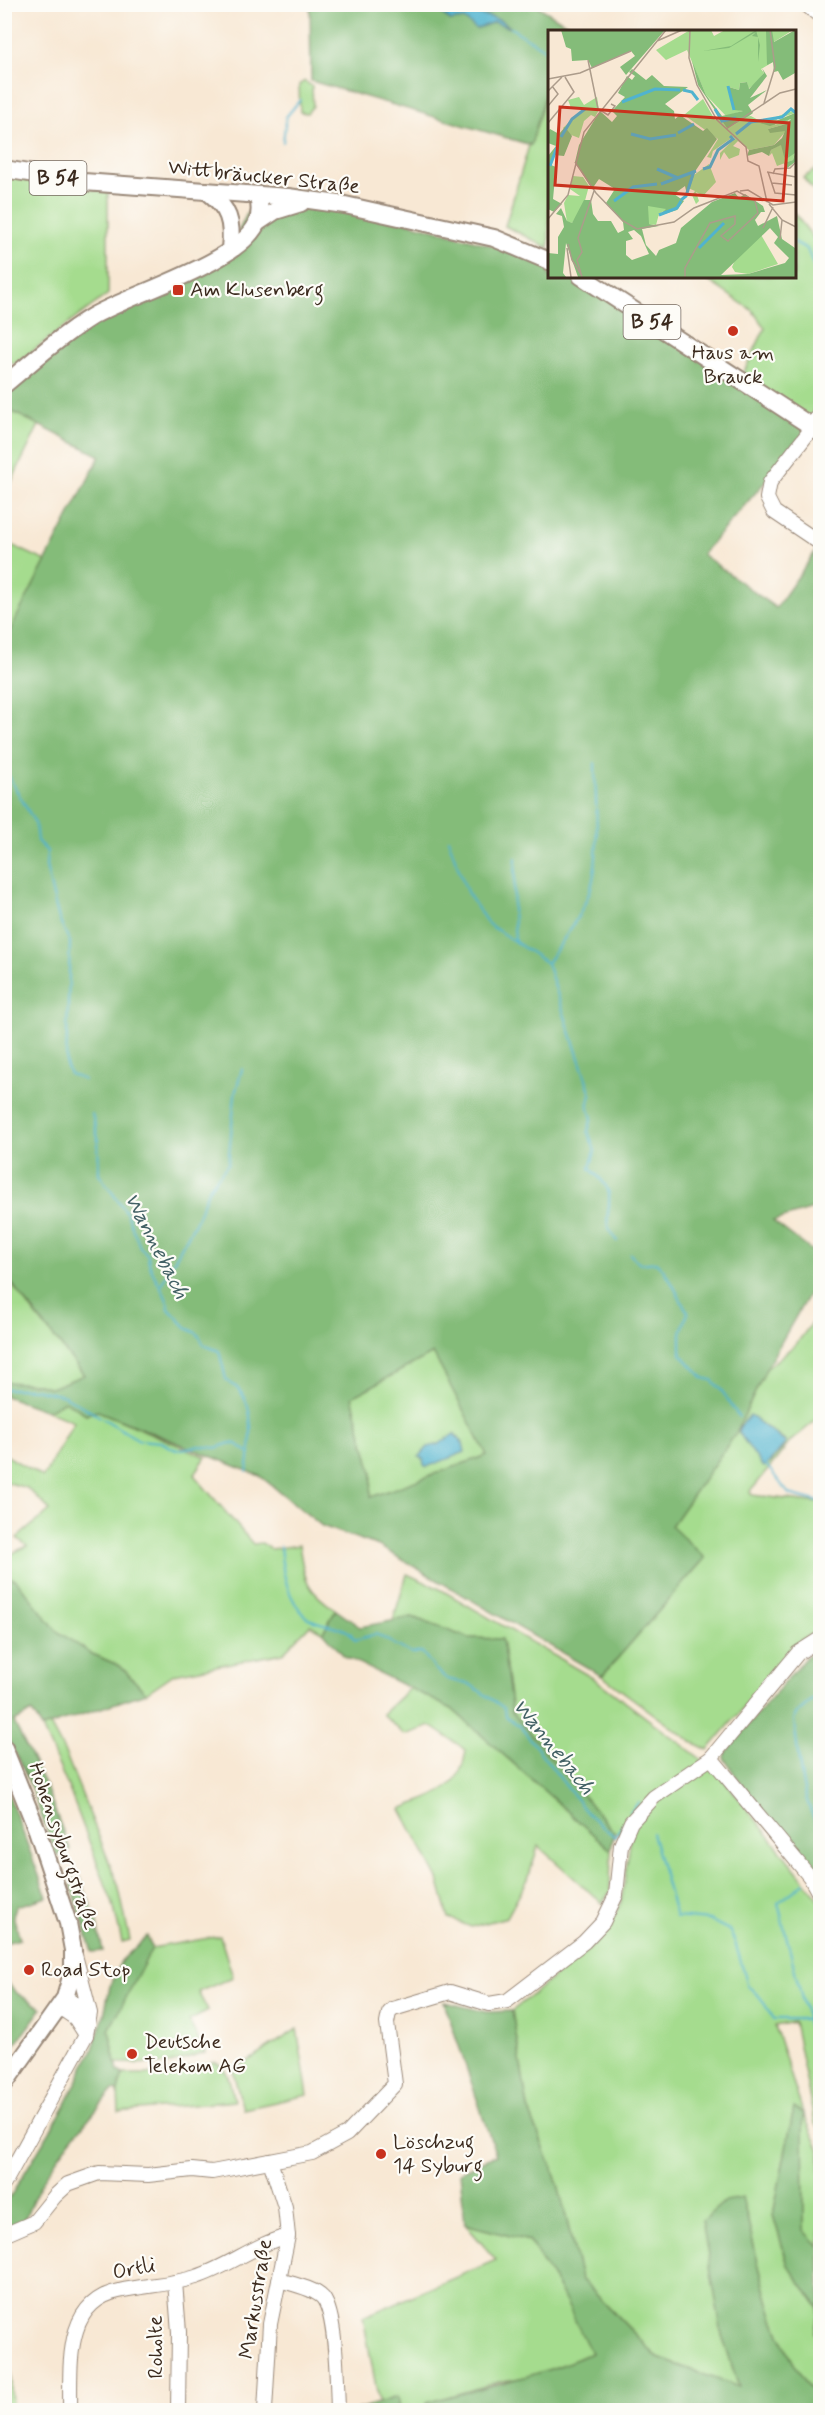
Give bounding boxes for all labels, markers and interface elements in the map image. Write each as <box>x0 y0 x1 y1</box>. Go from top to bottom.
inset map <box>548 30 795 278</box>
street label: Wittbräucker Straße <box>167 153 361 201</box>
road number: B 54 <box>29 161 86 195</box>
place label: Am Klusenberg <box>190 276 324 306</box>
marker: Am Klusenberg <box>171 283 185 297</box>
road number: B 54 <box>624 305 680 339</box>
marker: Haus am Brauck <box>726 324 740 338</box>
place label: Haus am Brauck <box>692 339 774 391</box>
water label: Wannebach <box>117 1188 195 1304</box>
water label: Wannebach <box>506 1693 601 1801</box>
street label: Hohensyburgstraße <box>19 1759 105 1934</box>
place label: Road Stop <box>41 1956 130 1984</box>
marker: Road Stop <box>22 1963 36 1977</box>
place label: Deutsche Telekom AG <box>144 2028 246 2080</box>
marker: Deutsche Telekom AG <box>125 2047 139 2061</box>
place label: Löschzug 14 Syburg <box>393 2128 483 2182</box>
marker: Löschzug 14 Syburg <box>374 2147 388 2161</box>
street label: Markusstraße <box>233 2237 279 2361</box>
street label: Ortli <box>110 2251 158 2287</box>
street label: Roholte <box>141 2315 171 2379</box>

